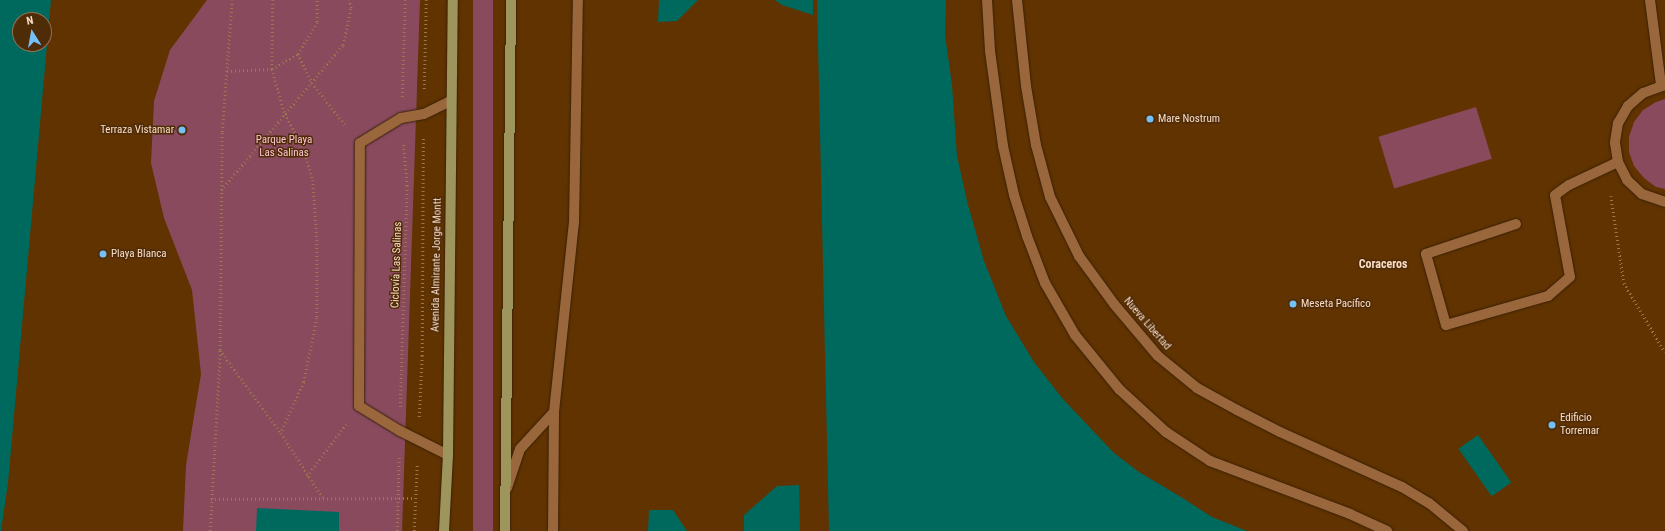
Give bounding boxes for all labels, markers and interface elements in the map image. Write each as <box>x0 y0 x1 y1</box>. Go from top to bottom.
north arrow <box>12 12 52 52</box>
text: N <box>25 14 34 28</box>
place label: Mare Nostrum <box>1158 112 1220 126</box>
marker: Mare Nostrum <box>1145 114 1155 124</box>
place label: Terraza Vistamar <box>100 123 174 137</box>
marker: Terraza Vistamar <box>177 125 187 135</box>
park label: Parque Playa Las Salinas <box>256 134 312 160</box>
street label: Avenida Almirante Jorge Montt <box>429 198 445 332</box>
street label: Ciclovía Las Salinas <box>389 222 405 308</box>
place label: Playa Blanca <box>111 247 167 261</box>
marker: Playa Blanca <box>98 249 108 259</box>
district label: Coraceros <box>1359 258 1407 272</box>
street label: Nueva Libertad <box>1121 295 1173 353</box>
place label: Meseta Pacífico <box>1301 297 1371 311</box>
marker: Meseta Pacífico <box>1288 299 1298 309</box>
place label: Edificio Torremar <box>1560 412 1599 438</box>
marker: Edificio Torremar <box>1547 420 1557 430</box>

